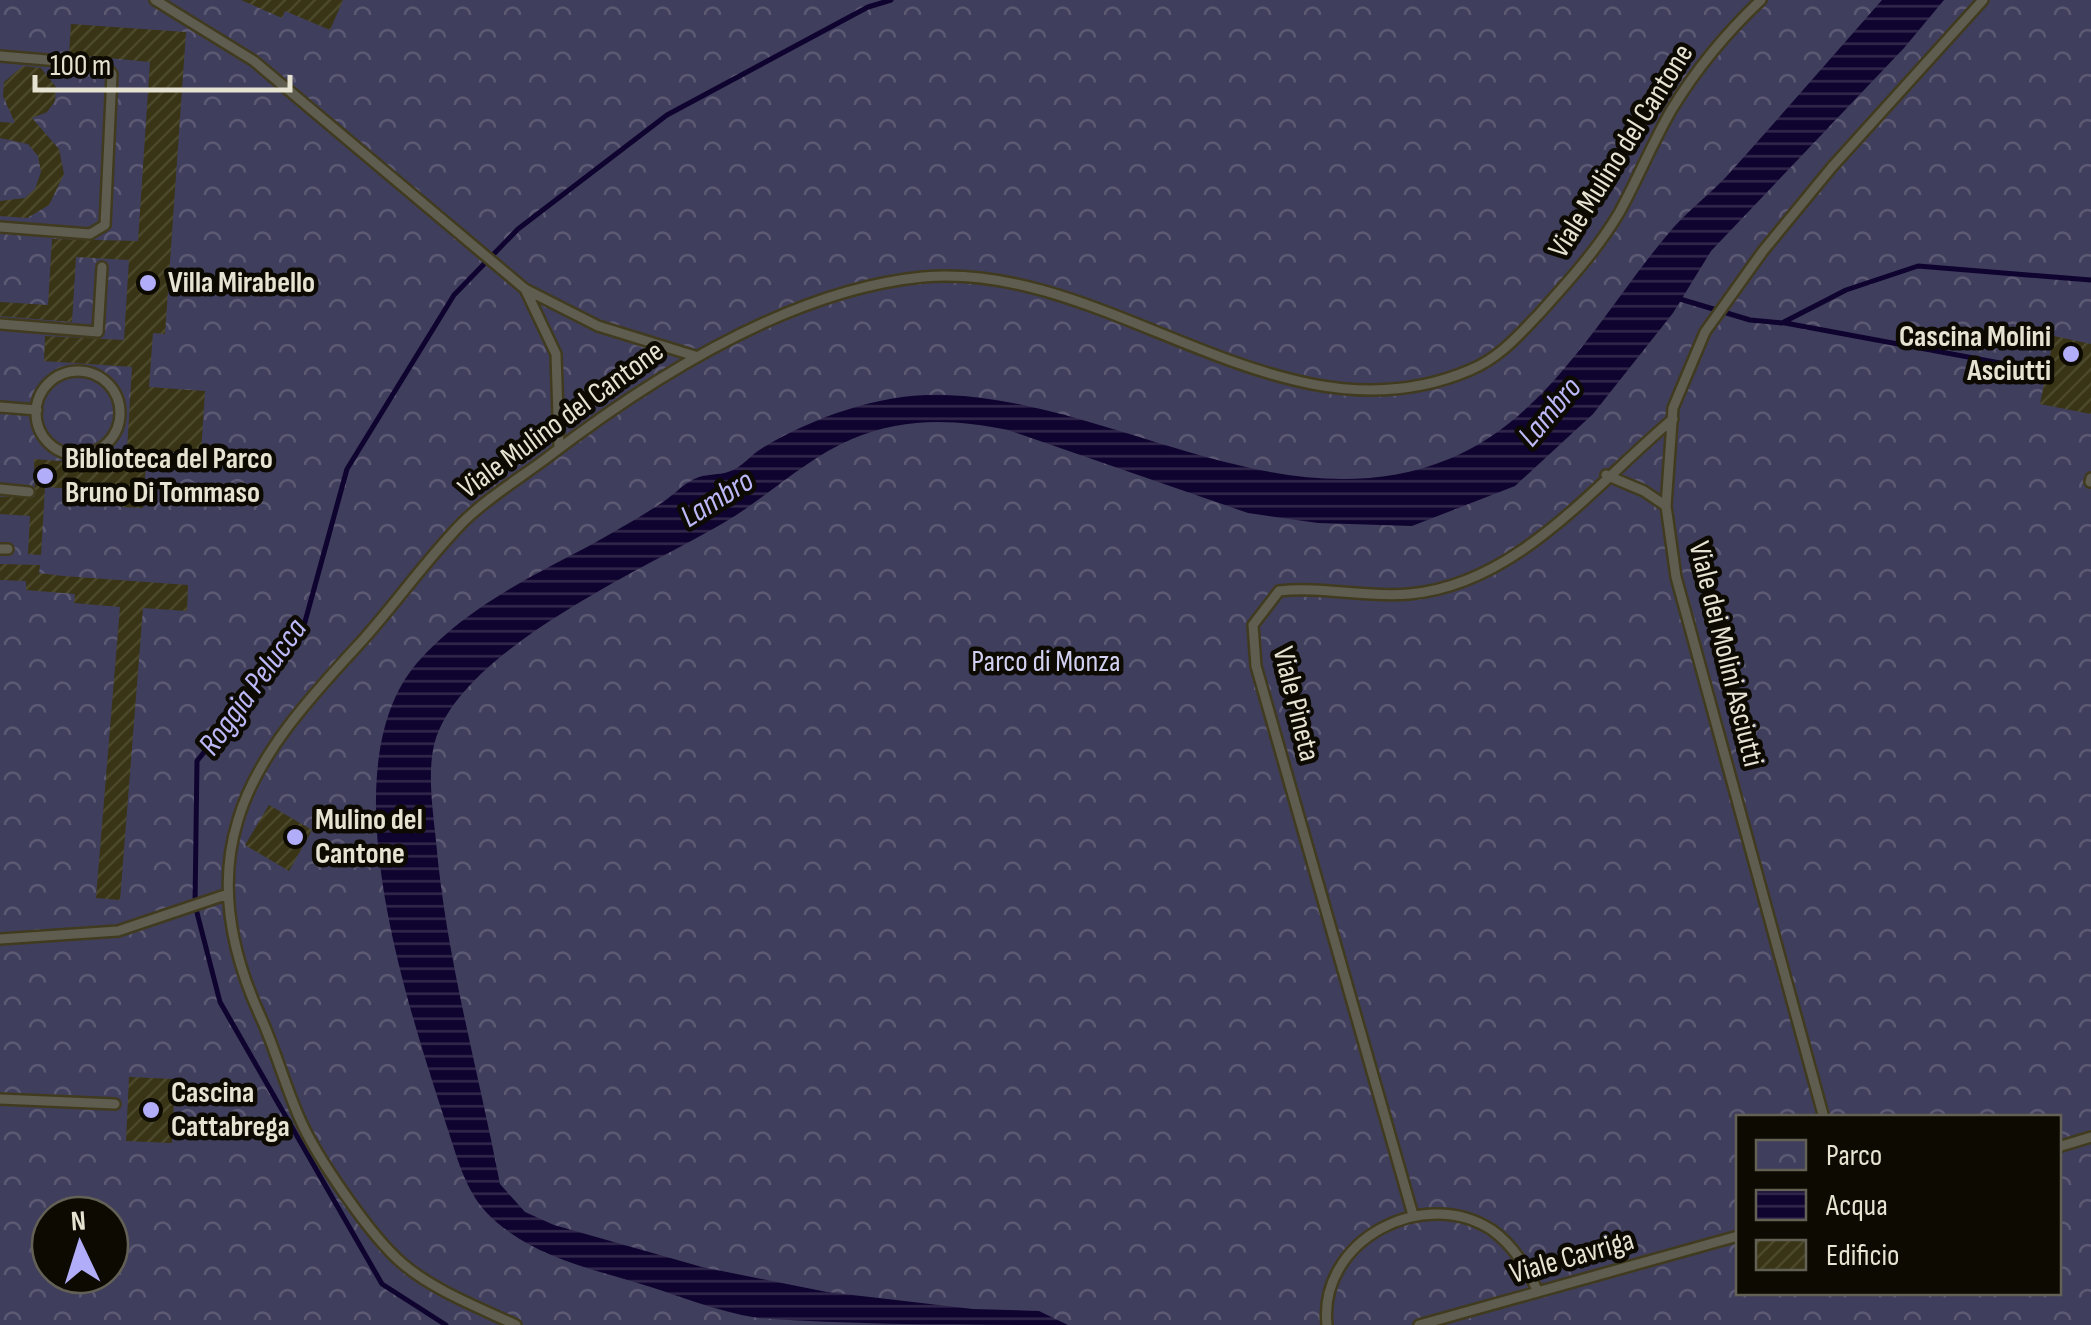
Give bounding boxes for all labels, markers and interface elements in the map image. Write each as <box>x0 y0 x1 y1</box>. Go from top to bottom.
scale bar <box>35 30 290 92</box>
street label: Viale Mulino del Cantone <box>1541 38 1701 264</box>
text: 100 m <box>50 48 111 84</box>
place label: Villa Mirabello <box>168 265 315 301</box>
marker: Villa Mirabello <box>137 272 159 294</box>
place label: Cascina Molini Asciutti <box>1899 319 2051 389</box>
street label: Viale Mulino del Cantone <box>451 333 671 507</box>
marker: Cascina Molini Asciutti <box>2060 343 2082 365</box>
water label: Lambro <box>1510 369 1590 455</box>
place label: Biblioteca del Parco Bruno Di Tommaso <box>65 441 273 511</box>
water label: Lambro <box>673 462 761 536</box>
marker: Biblioteca del Parco Bruno Di Tommaso <box>34 465 56 487</box>
street label: Viale dei Molini Asciutti <box>1681 538 1771 770</box>
water label: Roggia Pelucca <box>190 611 316 763</box>
street label: Viale Pineta <box>1264 643 1328 765</box>
park label: Parco di Monza <box>971 644 1121 680</box>
place label: Mulino del Cantone <box>315 802 423 872</box>
marker: Mulino del Cantone <box>284 826 306 848</box>
place label: Cascina Cattabrega <box>171 1075 290 1145</box>
marker: Cascina Cattabrega <box>140 1099 162 1121</box>
legend <box>1736 1115 2061 1295</box>
text: Parco <box>1826 1138 1882 1174</box>
text: Acqua <box>1825 1188 1888 1224</box>
north arrow <box>30 1195 130 1295</box>
text: N <box>70 1205 87 1239</box>
street label: Viale Cavriga <box>1506 1222 1638 1292</box>
text: Edificio <box>1826 1238 1899 1274</box>

